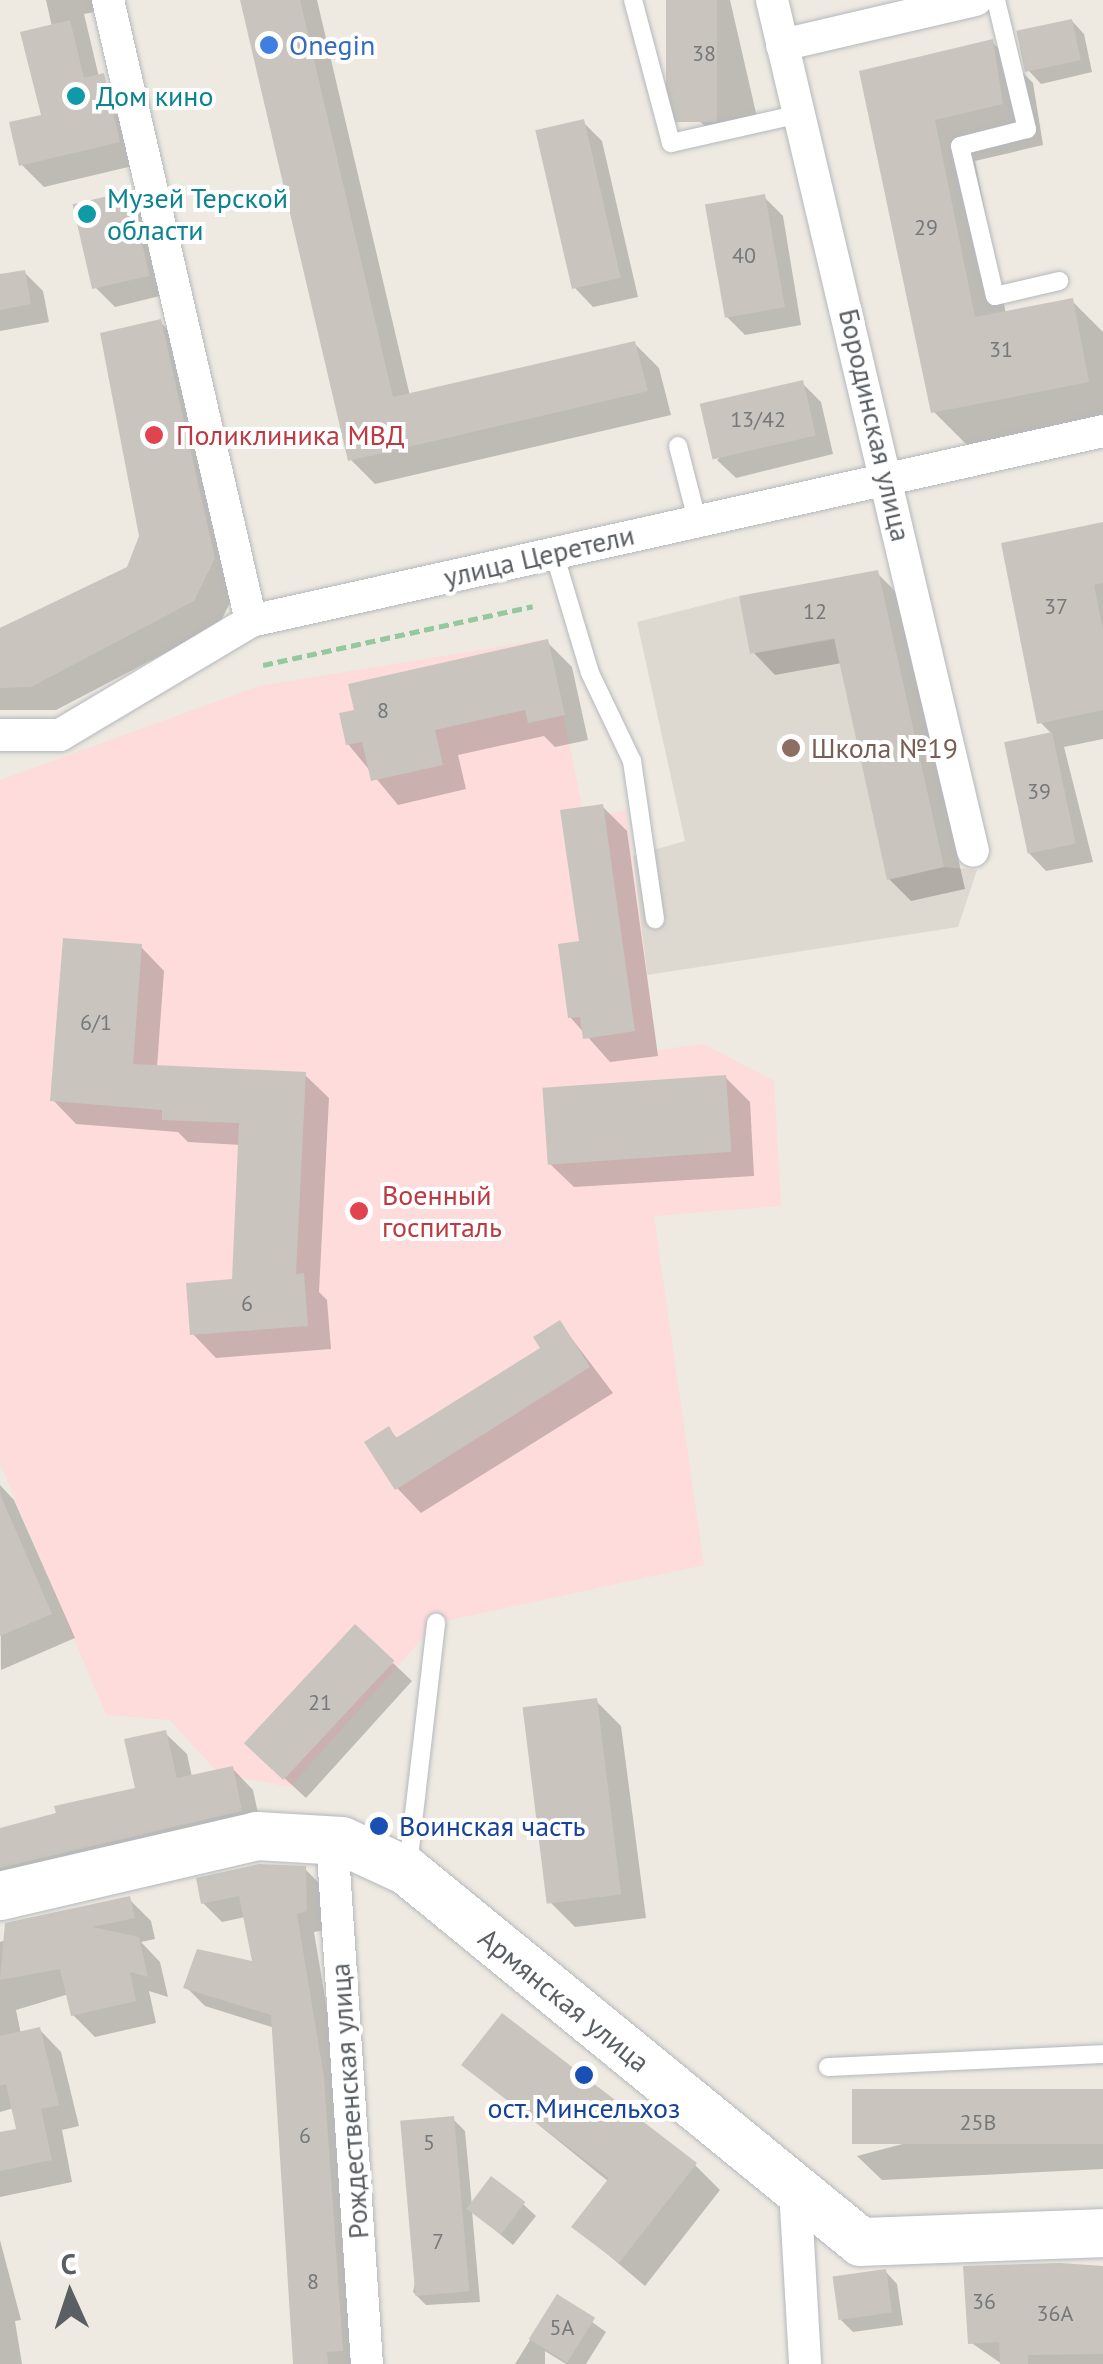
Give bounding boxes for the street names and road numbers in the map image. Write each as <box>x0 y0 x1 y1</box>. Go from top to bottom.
street label: Бородинская улица <box>832 305 918 545</box>
street label: улица Церетели <box>440 518 638 594</box>
street label: Армянская улица <box>472 1921 656 2079</box>
street label: Рождественская улица <box>323 1962 375 2240</box>

